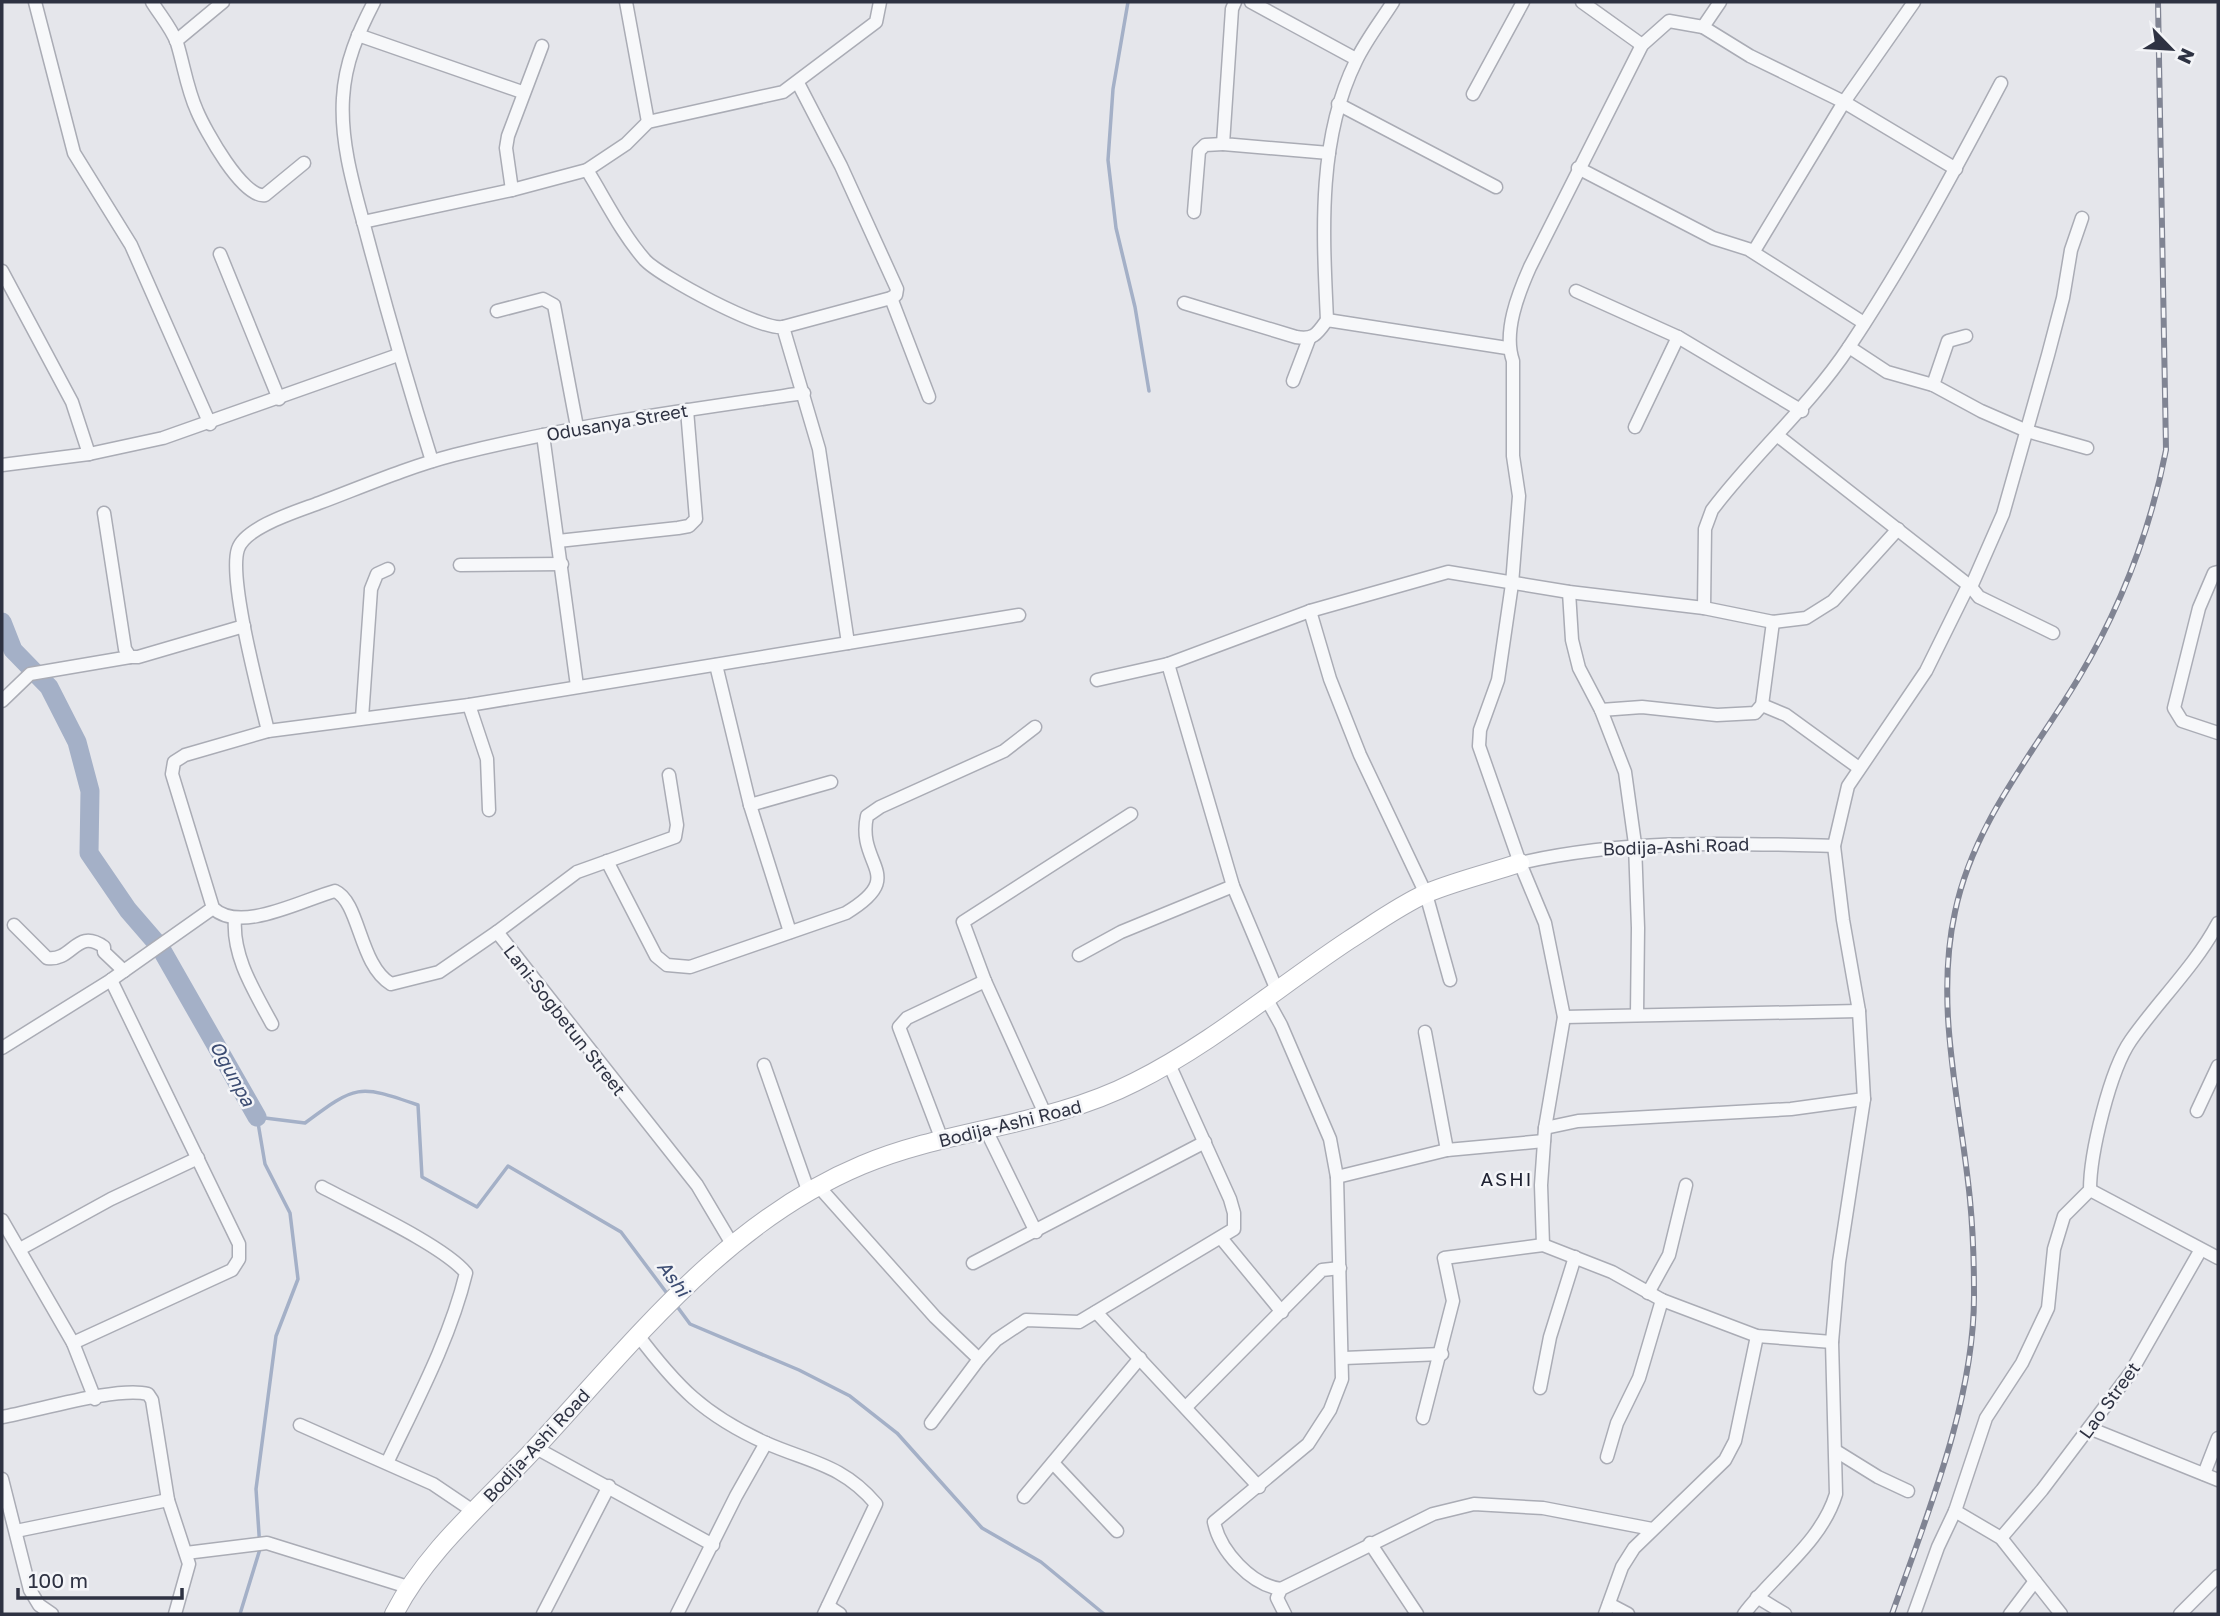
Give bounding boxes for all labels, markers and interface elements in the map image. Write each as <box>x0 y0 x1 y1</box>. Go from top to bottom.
north arrow <box>2136 14 2206 84</box>
text: N <box>2173 45 2200 68</box>
street label: Odusanya Street <box>545 399 689 445</box>
street label: Bodija-Ashi Road <box>1602 832 1750 860</box>
street label: Lani-Sogbetun Street <box>499 940 631 1100</box>
water label: Ogunpa <box>206 1036 261 1111</box>
street label: Bodija-Ashi Road <box>936 1095 1084 1151</box>
district label: ASHI <box>1480 1167 1534 1190</box>
water label: Ashi <box>653 1255 696 1302</box>
street label: Lao Street <box>2074 1357 2144 1443</box>
street label: Bodija-Ashi Road <box>478 1384 594 1506</box>
scale bar <box>18 1556 182 1600</box>
text: 100 m <box>28 1567 88 1593</box>

